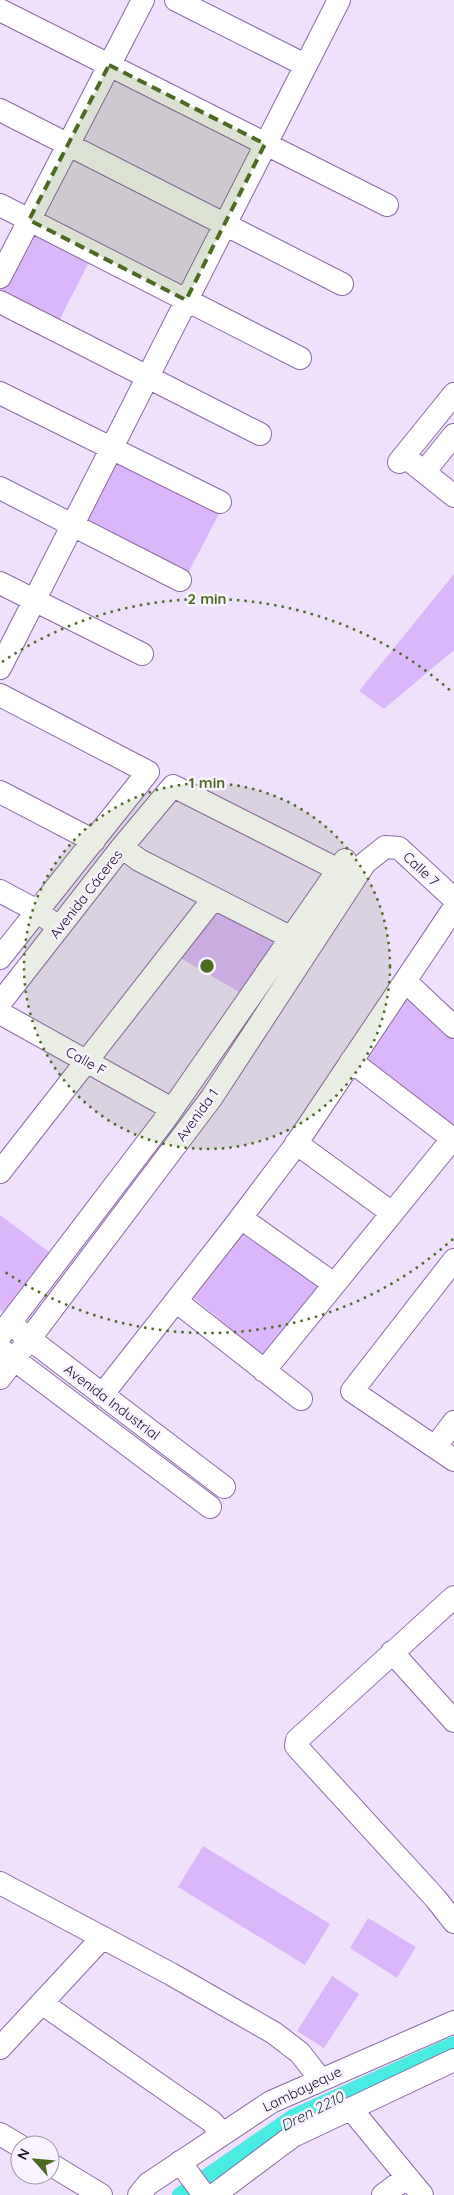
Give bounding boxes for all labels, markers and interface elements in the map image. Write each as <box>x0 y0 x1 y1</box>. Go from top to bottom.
text: 2 min <box>187 589 227 608</box>
text: 1 min <box>189 773 225 792</box>
street label: Avenida Cáceres <box>46 846 126 942</box>
street label: Calle 7 <box>399 848 443 890</box>
centre of rings <box>198 957 216 975</box>
street label: Calle F <box>63 1043 109 1079</box>
street label: Avenida 1 <box>172 1085 222 1145</box>
street label: Avenida Industrial <box>60 1360 164 1444</box>
street label: Lambayeque <box>259 2062 345 2116</box>
water label: Dren 2210 <box>277 2086 348 2135</box>
north arrow <box>10 2135 60 2185</box>
text: N <box>13 2145 34 2163</box>

